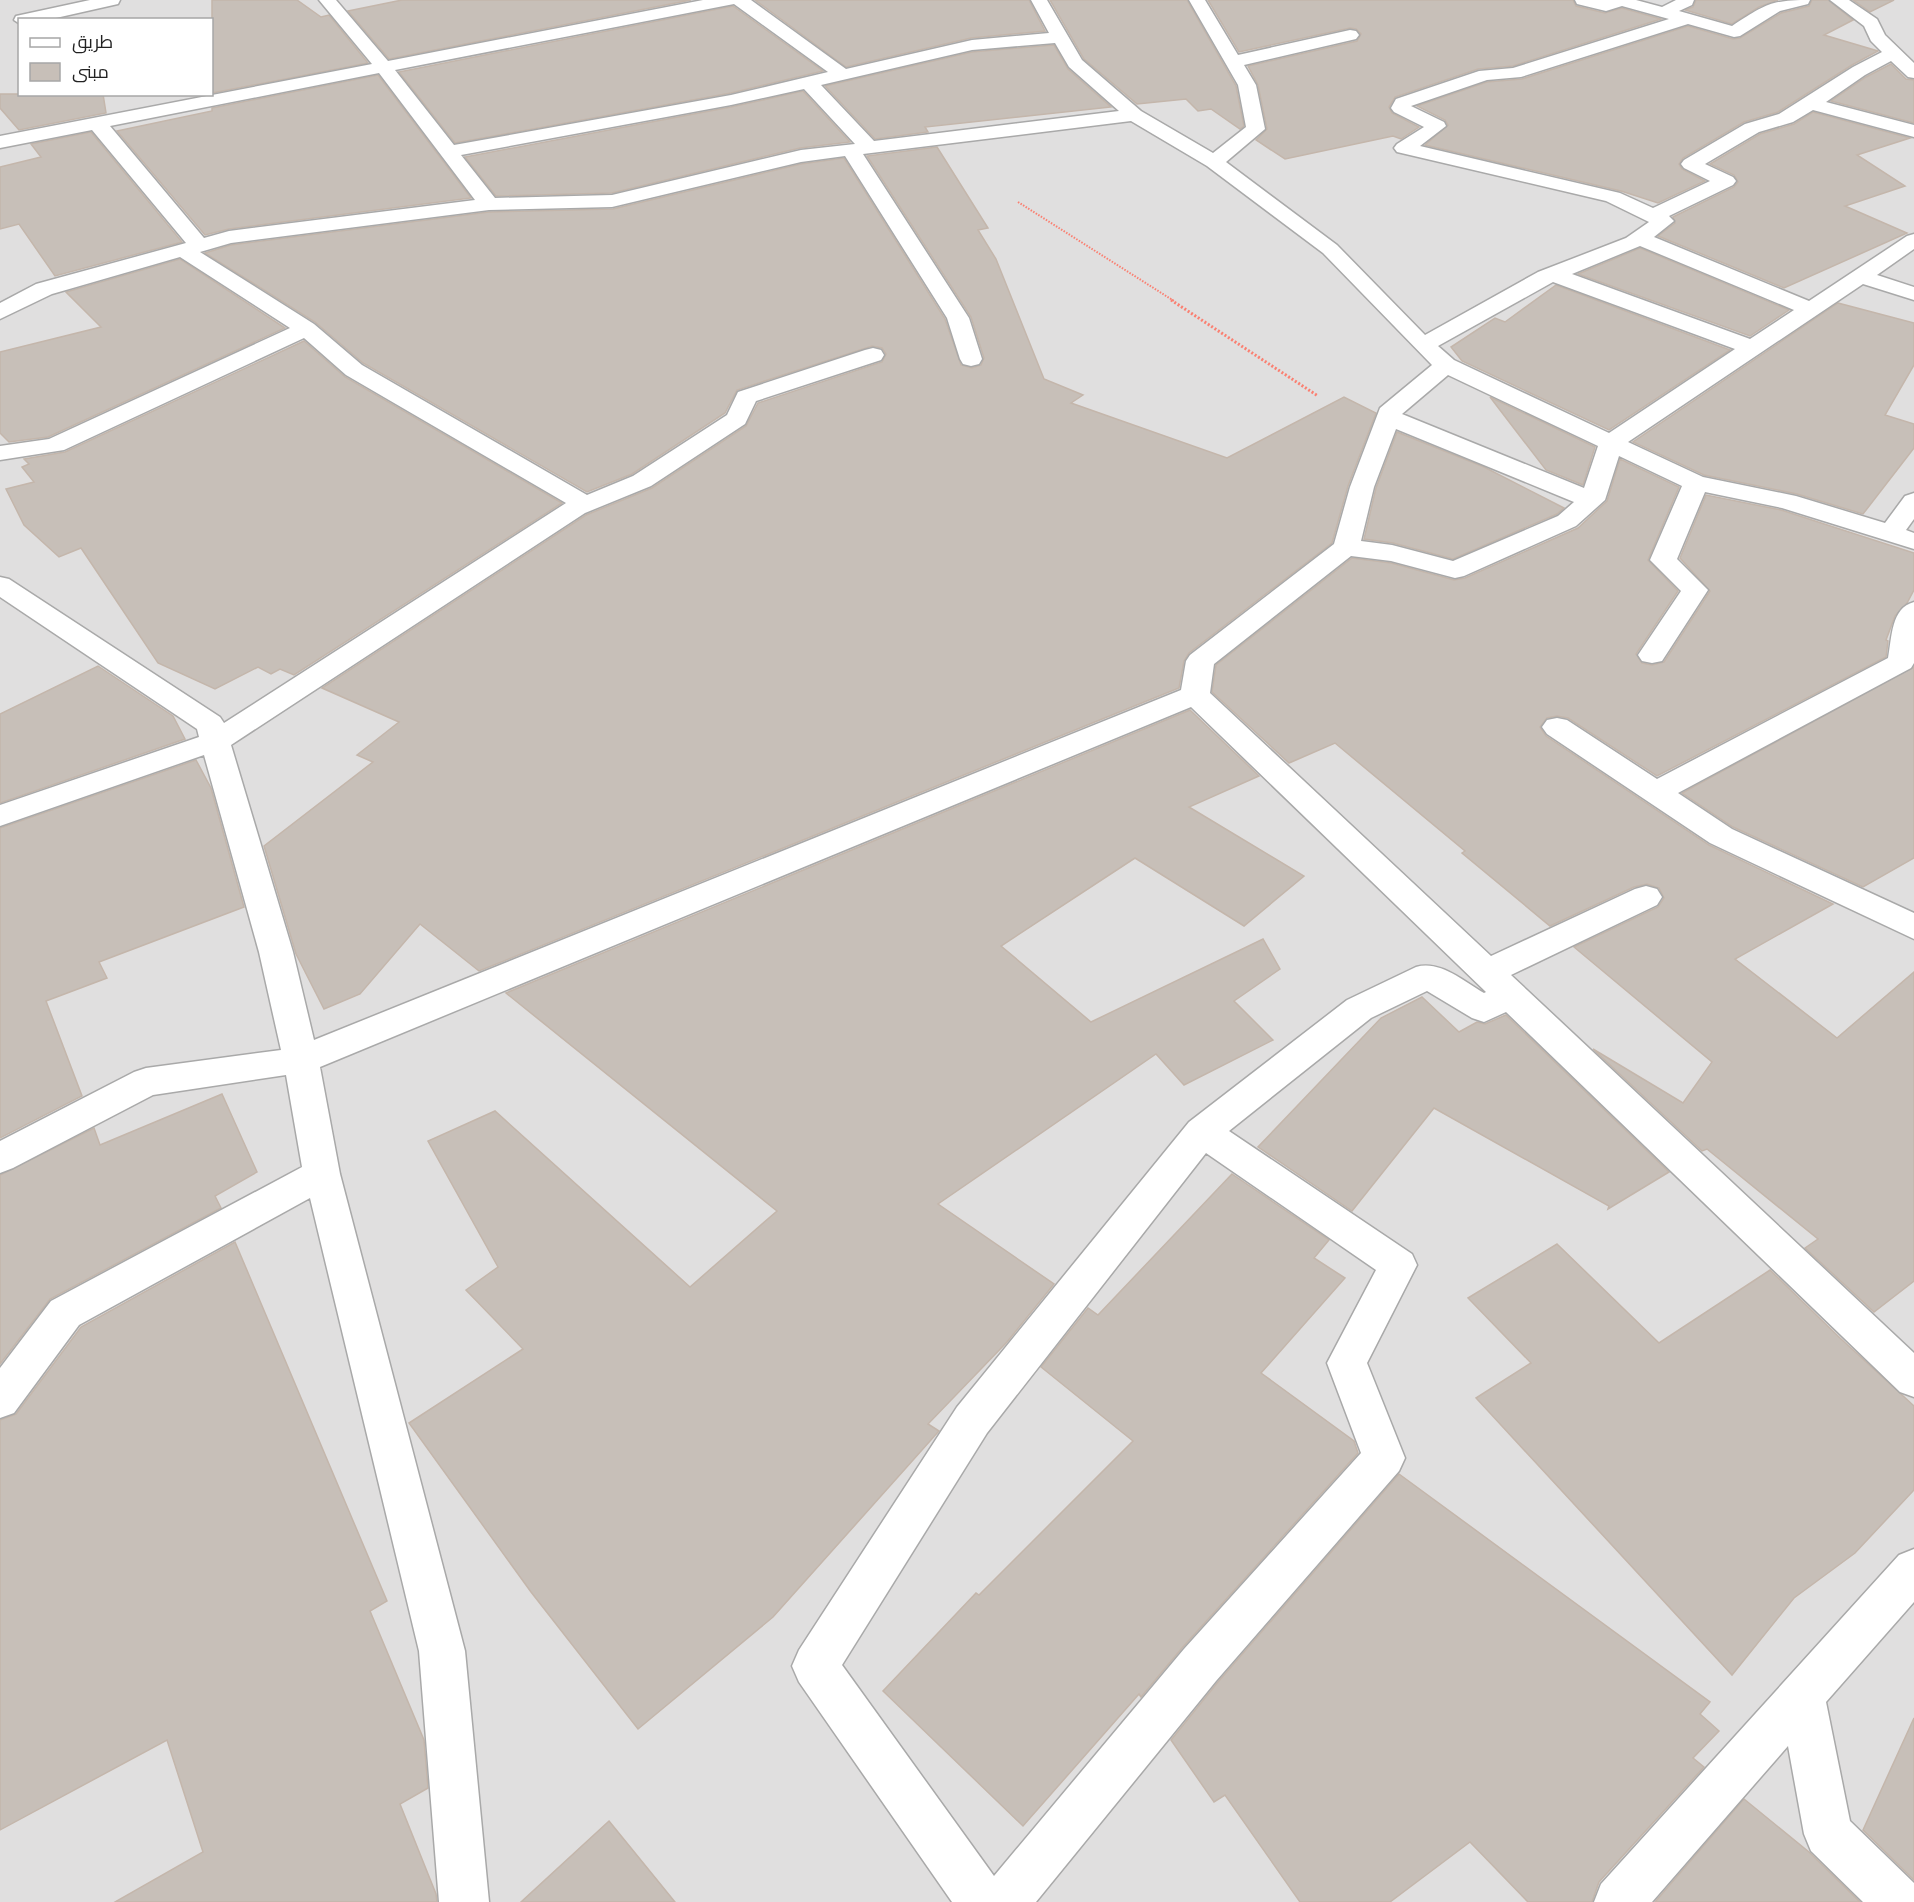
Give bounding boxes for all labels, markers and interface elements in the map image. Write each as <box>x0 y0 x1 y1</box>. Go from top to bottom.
legend <box>18 18 213 96</box>
text: طريق <box>72 31 113 54</box>
text: مبنى <box>72 61 109 83</box>

